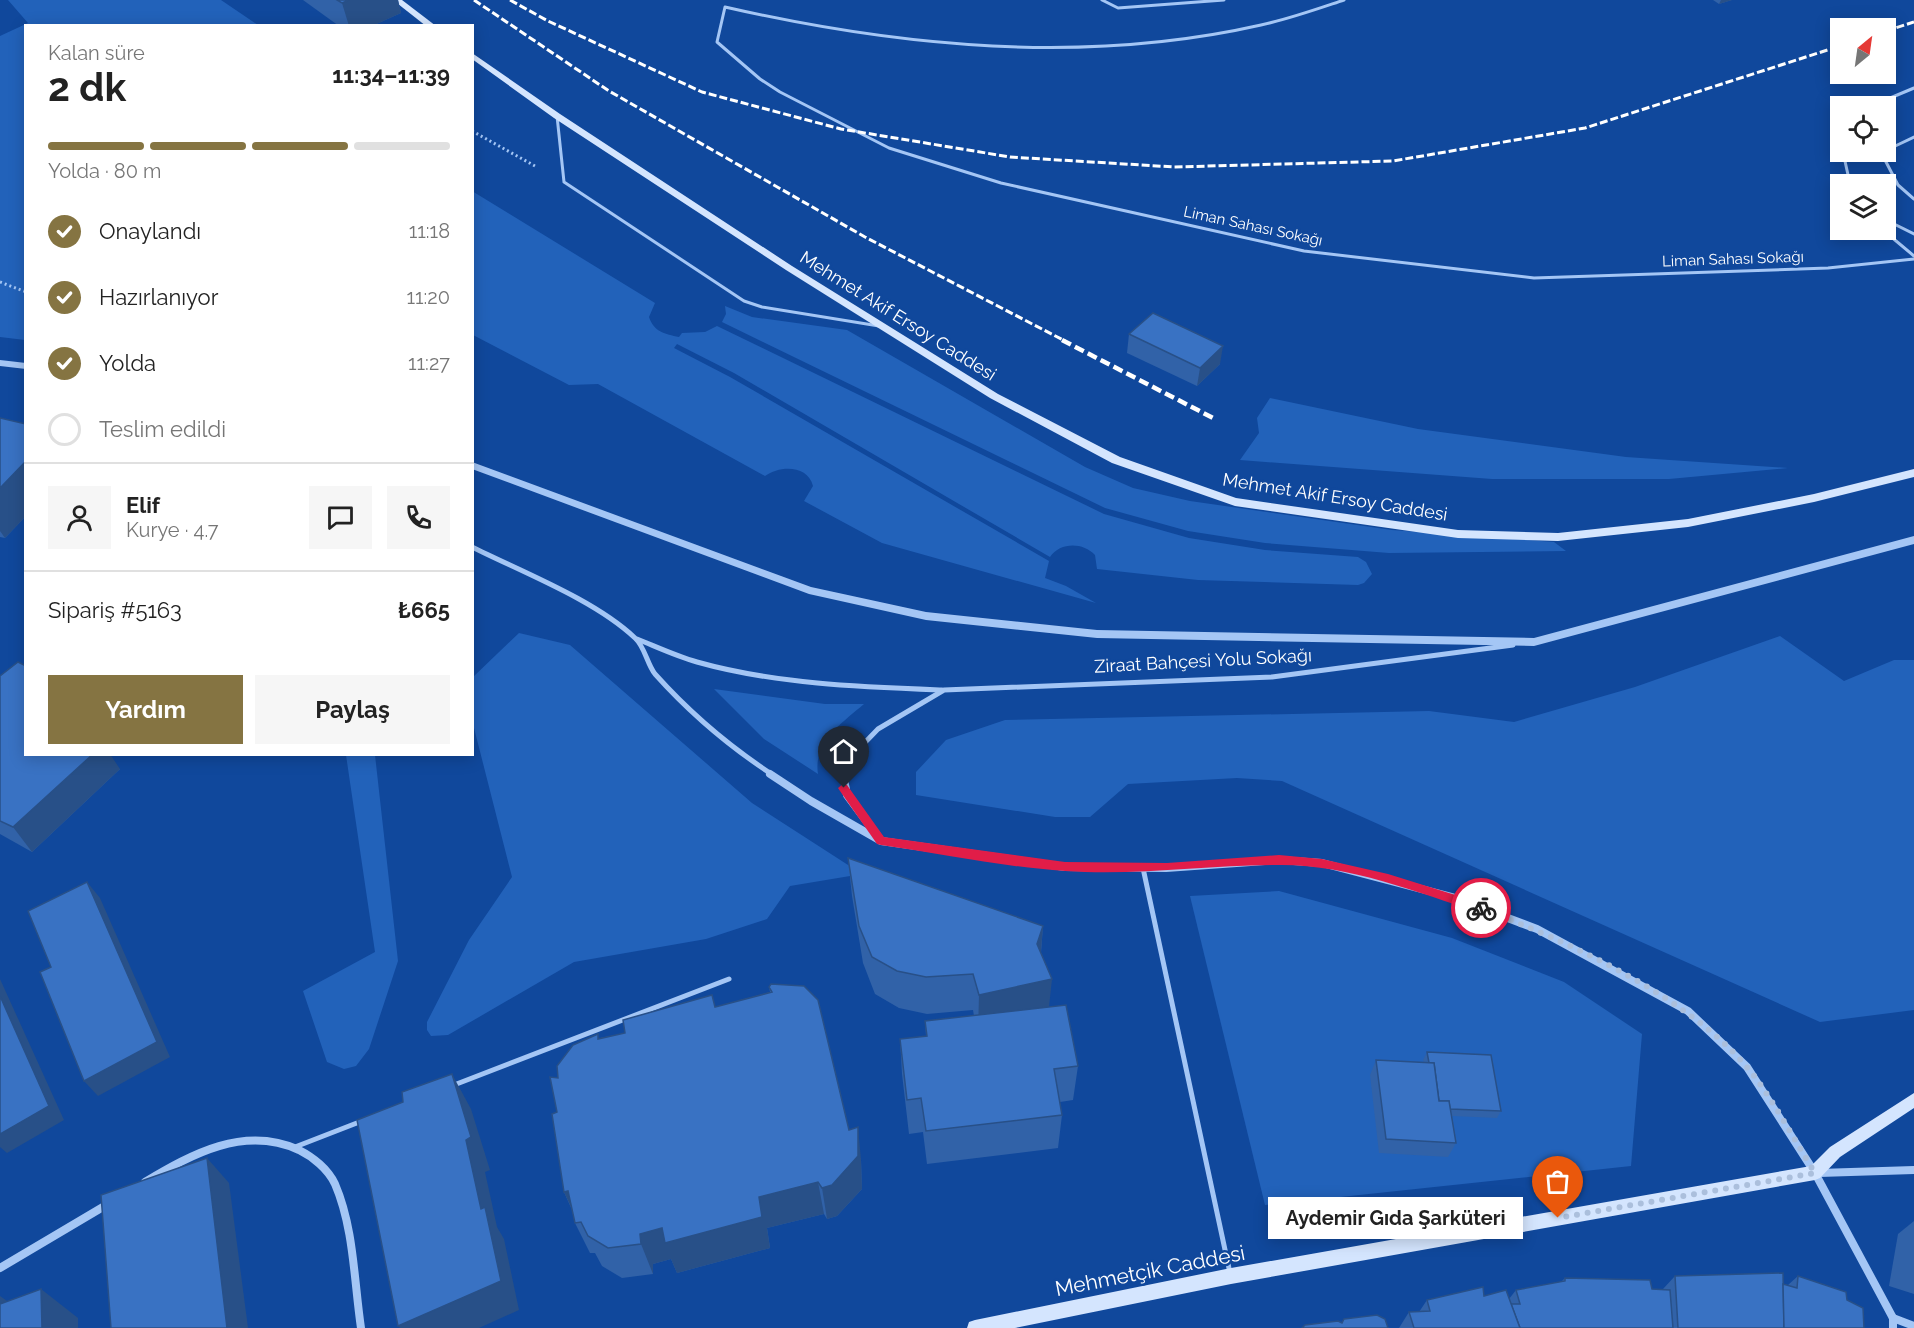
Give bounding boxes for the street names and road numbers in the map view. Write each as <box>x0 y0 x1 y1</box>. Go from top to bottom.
street label: Liman Sahası Sokağı <box>1182 202 1324 250</box>
street label: Mehmet Akif Ersoy Caddesi <box>796 246 1000 385</box>
street label: Liman Sahası Sokağı <box>1662 248 1804 270</box>
street label: Mehmet Akif Ersoy Caddesi <box>1221 468 1449 525</box>
street label: Ziraat Bahçesi Yolu Sokağı <box>1094 644 1312 677</box>
street label: Mehmetçik Caddesi <box>1053 1240 1247 1301</box>

